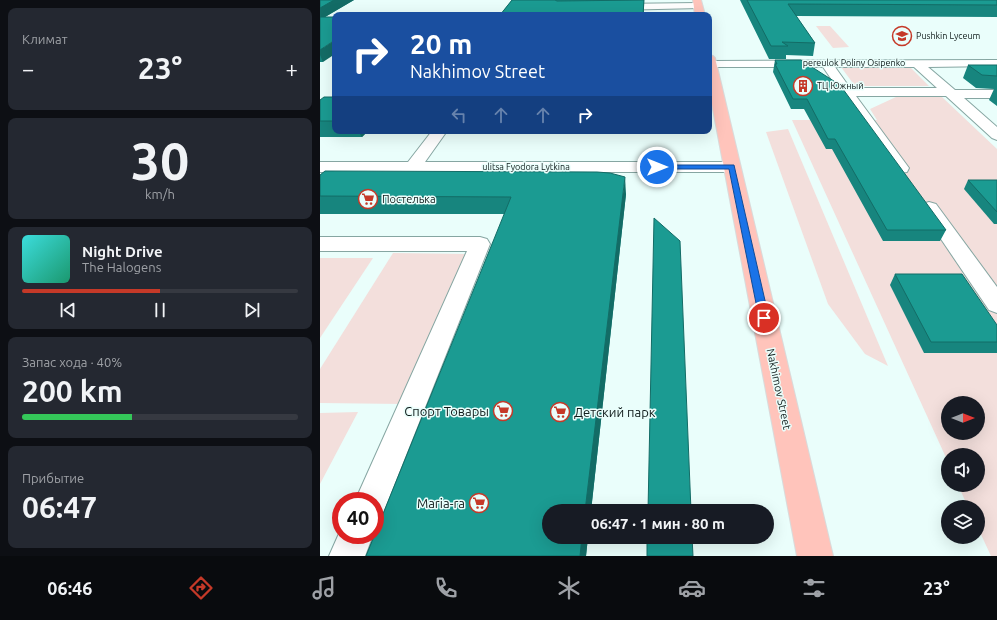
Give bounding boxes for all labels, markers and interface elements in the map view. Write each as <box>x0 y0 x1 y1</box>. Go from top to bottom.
school or university icon: Pushkin Lyceum <box>891 25 913 47</box>
icon: right <box>344 28 396 80</box>
text: 20 m <box>410 28 472 59</box>
place label: Pushkin Lyceum <box>916 31 981 41</box>
text: Климат <box>22 32 67 46</box>
text: 23° <box>138 51 182 85</box>
text: − <box>22 56 34 81</box>
text: + <box>286 56 298 81</box>
street label: pereulok Poliny Osipenko <box>803 58 905 68</box>
text: Nakhimov Street <box>410 61 545 81</box>
building icon: ТЦ Южный <box>792 75 814 97</box>
place label: ТЦ Южный <box>817 81 864 91</box>
icon: left <box>448 104 470 126</box>
icon: ahead <box>490 104 512 126</box>
icon: ahead <box>532 104 554 126</box>
icon: right <box>574 104 596 126</box>
text: 30 <box>131 132 189 190</box>
position arrow <box>636 146 678 188</box>
street label: ulitsa Fyodora Lytkina <box>482 162 570 172</box>
text: km/h <box>145 187 175 201</box>
supermarket icon: Постелька <box>357 188 379 210</box>
place label: Постелька <box>382 193 436 205</box>
text: Night Drive <box>82 243 163 260</box>
text: The Halogens <box>82 260 161 274</box>
icon: previous <box>57 299 79 321</box>
icon: pause <box>149 299 171 321</box>
icon: next <box>241 299 263 321</box>
pin <box>747 301 781 335</box>
icon: arrive <box>753 307 775 329</box>
street label: Nakhimov Street <box>765 347 794 431</box>
text: Запас хода · 40% <box>22 355 122 369</box>
text: 200 km <box>22 374 123 408</box>
north arrow <box>941 396 985 440</box>
map controls <box>941 396 985 544</box>
supermarket icon: Спорт Товары <box>492 400 514 422</box>
supermarket icon: Детский парк <box>549 401 571 423</box>
place label: Спорт Товары <box>404 404 489 418</box>
place label: Детский парк <box>574 405 656 419</box>
button: sound <box>941 448 985 492</box>
text: Прибытие <box>22 471 84 485</box>
text: 06:47 <box>22 490 97 524</box>
speed limit sign: 40 <box>332 492 384 544</box>
supermarket icon: Maria-ra <box>468 492 490 514</box>
place label: Maria-ra <box>417 496 465 510</box>
button: layers <box>941 500 985 544</box>
text: 06:47 · 1 мин · 80 m <box>591 515 725 532</box>
icon: directions <box>187 574 215 602</box>
icon: music <box>310 574 338 602</box>
icon: phone <box>432 574 460 602</box>
icon: climate <box>555 574 583 602</box>
icon: car <box>678 574 706 602</box>
icon: filters <box>800 574 828 602</box>
text: 06:46 <box>47 578 92 598</box>
text: 23° <box>923 578 950 598</box>

